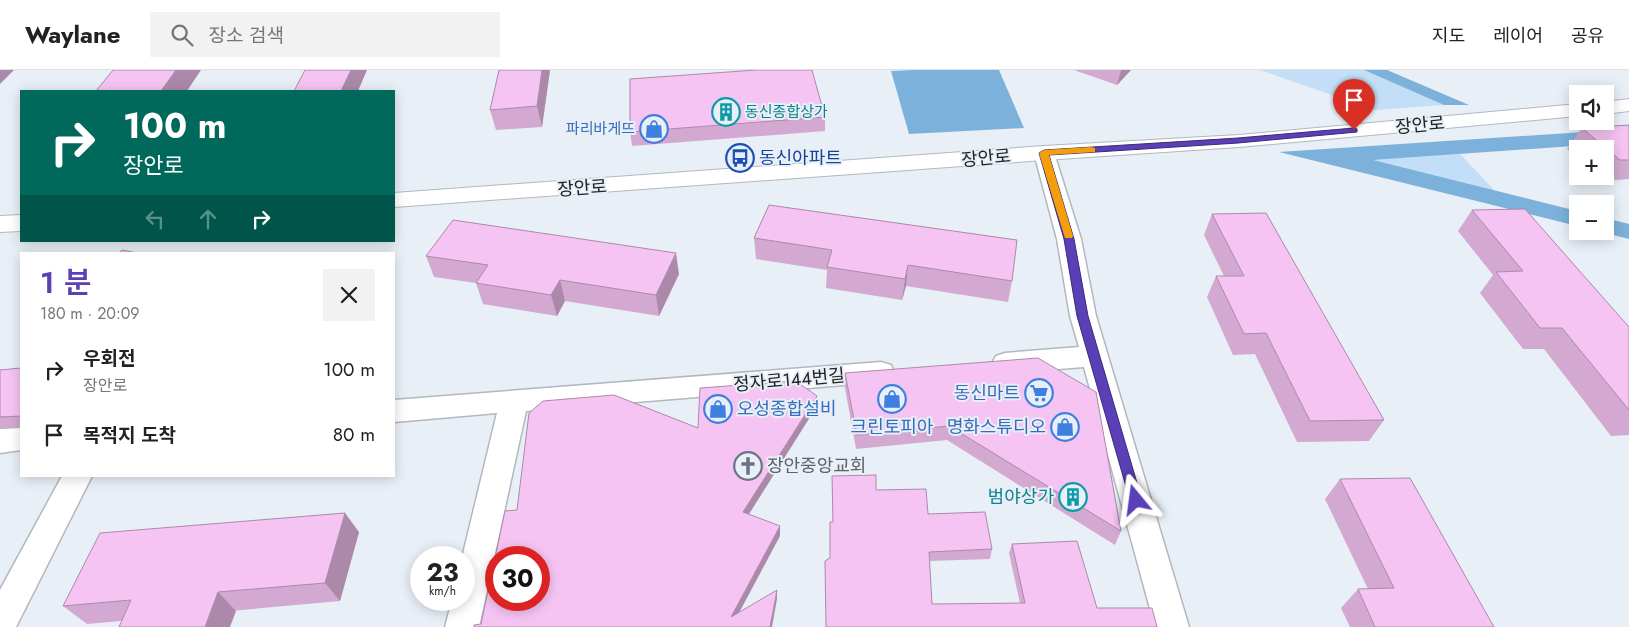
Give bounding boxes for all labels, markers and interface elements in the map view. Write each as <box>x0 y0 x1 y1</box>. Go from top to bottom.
search box <box>150 12 500 57</box>
text: Waylane <box>25 17 120 52</box>
icon: search <box>168 21 196 49</box>
text: 장소 검색 <box>208 22 284 49</box>
text: 지도 <box>1432 23 1465 49</box>
text: 레이어 <box>1493 23 1543 49</box>
text: 공유 <box>1571 23 1604 49</box>
pin <box>1333 79 1375 130</box>
map controls <box>1569 85 1614 240</box>
button: sound <box>1569 85 1614 130</box>
icon: arrive <box>1340 86 1368 114</box>
building icon: 동신종합상가 <box>711 97 741 127</box>
text: 100 m <box>123 101 226 151</box>
place label: 동신종합상가 <box>745 101 828 123</box>
icon: right <box>40 110 105 175</box>
street label: 장안로 <box>1394 110 1446 140</box>
shop icon: 파리바게뜨 <box>639 114 669 144</box>
place label: 파리바게뜨 <box>566 118 635 140</box>
button: + <box>1569 140 1614 185</box>
bus stop icon: 동신아파트 <box>725 143 755 173</box>
street label: 장안로 <box>960 143 1012 173</box>
place label: 동신아파트 <box>759 145 842 171</box>
text: 장안로 <box>123 149 184 181</box>
street label: 장안로 <box>556 173 608 203</box>
button: − <box>1569 195 1614 240</box>
icon: left <box>141 205 169 233</box>
icon: ahead <box>194 205 222 233</box>
icon: right <box>247 205 275 233</box>
text: 1 분 <box>40 261 91 304</box>
button: close <box>323 269 375 321</box>
text: 180 m · 20:09 <box>40 302 140 325</box>
text: 우회전 <box>83 345 135 372</box>
icon: right <box>40 356 68 384</box>
text: 100 m <box>323 356 375 383</box>
street label: 정자로144번길 <box>732 362 846 398</box>
text: 장안로 <box>83 374 127 397</box>
supermarket icon: 동신마트 <box>1024 378 1054 408</box>
place label: 동신마트 <box>954 380 1020 406</box>
shop icon: 크린토피아 <box>877 384 907 414</box>
shop icon: 오성종합설비 <box>703 394 733 424</box>
place label: 오성종합설비 <box>737 396 836 422</box>
shop icon: 명화스튜디오 <box>1050 412 1080 442</box>
place label: 크린토피아 <box>851 414 934 440</box>
place label: 명화스튜디오 <box>947 414 1046 440</box>
icon: arrive <box>40 421 68 449</box>
text: 80 m <box>333 421 375 448</box>
text: 목적지 도착 <box>83 422 176 449</box>
church icon: 장안중앙교회 <box>733 451 763 481</box>
place label: 장안중앙교회 <box>767 453 866 479</box>
position arrow <box>1109 473 1161 525</box>
building icon: 범야상가 <box>1058 482 1088 512</box>
place label: 범야상가 <box>988 484 1054 510</box>
speed limit sign: 30 <box>485 546 550 611</box>
text: 23 <box>427 554 458 590</box>
text: km/h <box>429 582 456 600</box>

